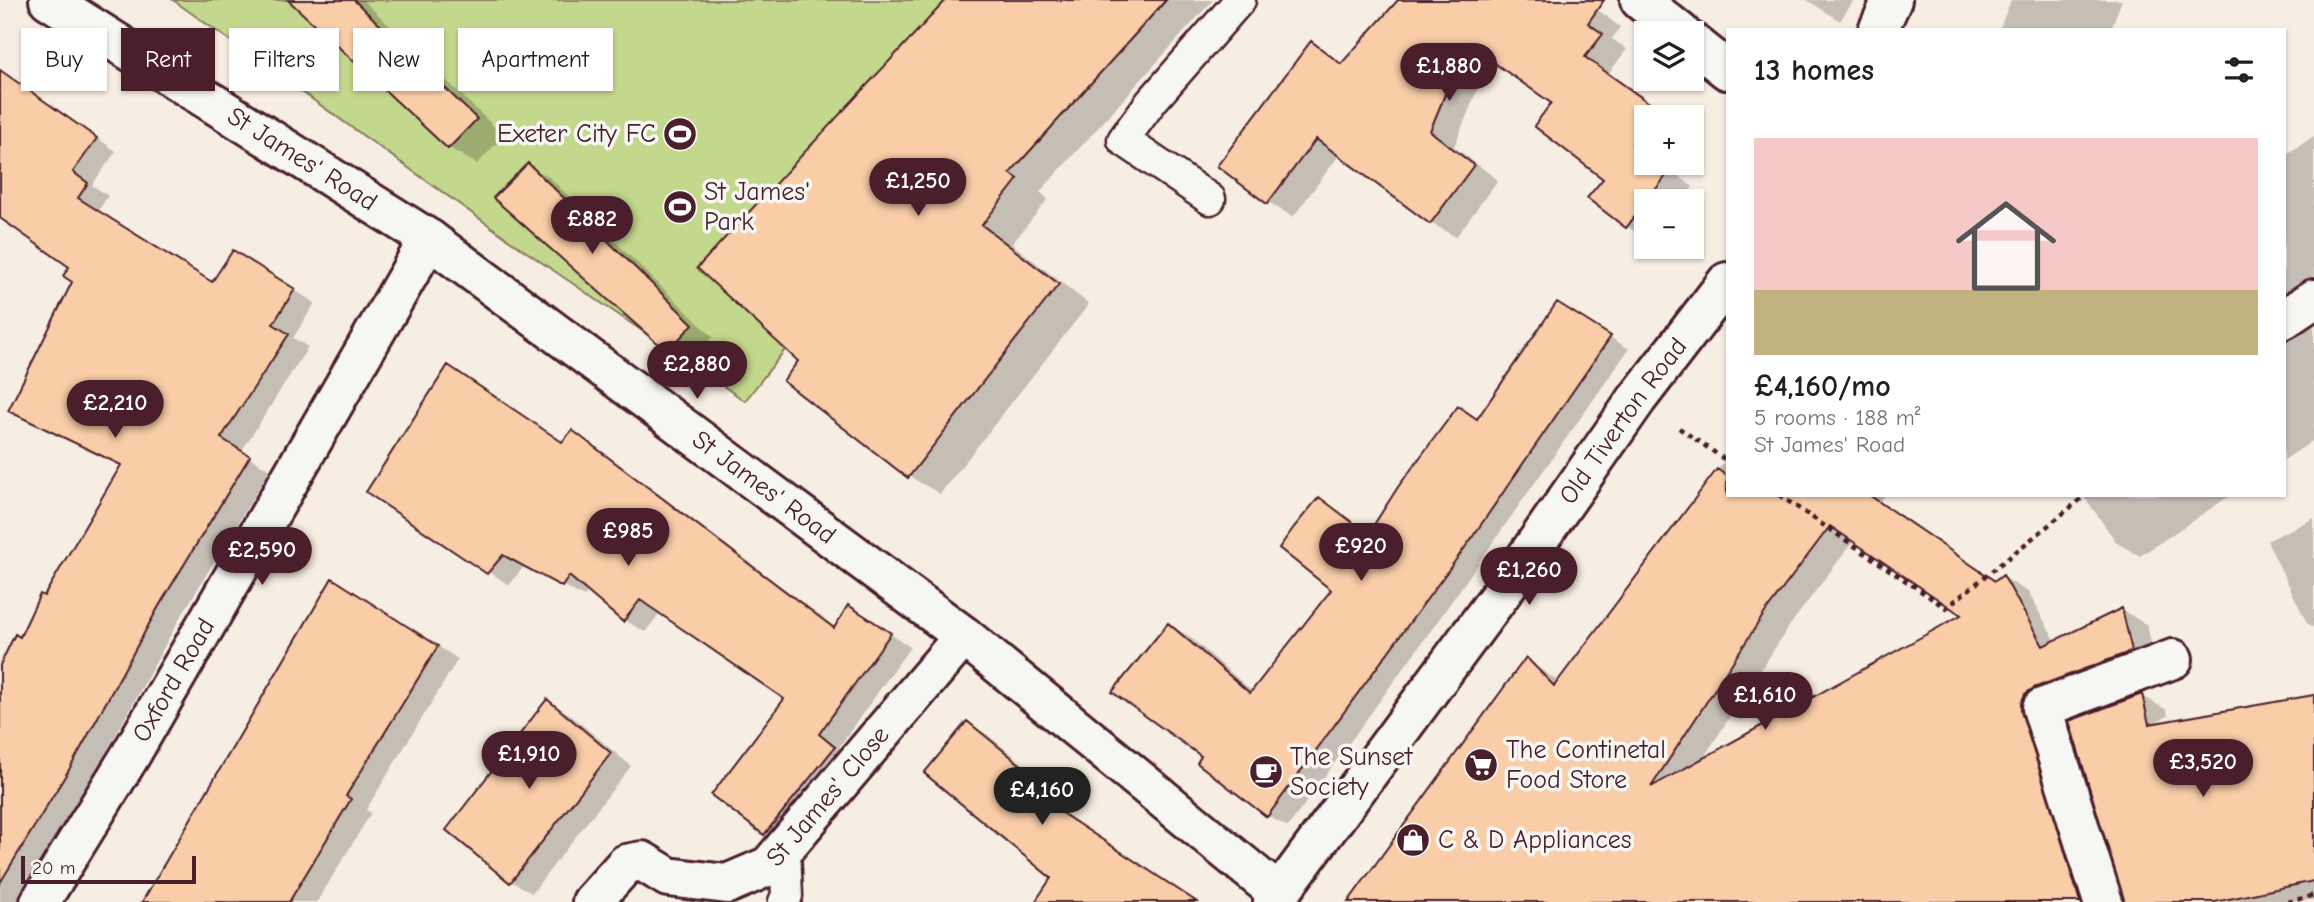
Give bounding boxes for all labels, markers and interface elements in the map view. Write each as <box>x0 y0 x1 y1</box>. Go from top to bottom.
map controls <box>1634 21 1704 259</box>
button: layers <box>1634 21 1704 91</box>
chip: Buy <box>21 28 107 91</box>
chip: Rent <box>121 28 215 91</box>
chip: Filters <box>229 28 339 91</box>
chip: New <box>353 28 444 91</box>
chip: Apartment <box>458 28 613 91</box>
pin: £1,880 <box>1392 43 1506 103</box>
icon: filters <box>2220 51 2258 89</box>
text: £1,880 <box>1416 52 1482 79</box>
text: 13 homes <box>1754 53 1874 88</box>
street label: St James' Road <box>222 101 383 217</box>
button: + <box>1634 105 1704 175</box>
sports icon: Exeter City FC <box>661 115 699 153</box>
place label: Exeter City FC <box>497 119 656 149</box>
pin: £1,250 <box>861 158 975 218</box>
text: £1,250 <box>885 167 951 194</box>
place label: St James' Park <box>704 177 810 237</box>
icon: home <box>1943 183 2069 309</box>
sports icon: St James' Park <box>661 188 699 226</box>
button: − <box>1634 189 1704 259</box>
pin: £882 <box>551 196 633 256</box>
text: £882 <box>567 205 617 232</box>
street label: Old Tiverton Road <box>1553 332 1693 510</box>
pin: £2,880 <box>640 342 754 401</box>
text: £2,880 <box>663 350 731 377</box>
text: £4,160/mo <box>1754 369 1891 404</box>
pin: £2,210 <box>58 380 172 440</box>
text: £2,210 <box>83 389 147 416</box>
text: 5 rooms · 188 m² <box>1754 404 1920 431</box>
street label: St James' Road <box>686 425 842 551</box>
text: St James' Road <box>1754 431 1905 458</box>
pin: £985 <box>587 508 669 568</box>
text: £985 <box>602 517 654 544</box>
pin: £920 <box>1320 524 1402 583</box>
pin: £2,590 <box>205 528 319 587</box>
text: £920 <box>1335 532 1387 559</box>
text: £2,590 <box>228 536 296 563</box>
pin: £1,260 <box>1472 548 1586 607</box>
text: £1,260 <box>1496 556 1562 583</box>
street label: Oxford Road <box>126 613 221 747</box>
pin: £1,610 <box>1708 672 1822 732</box>
text: £1,610 <box>1734 681 1796 708</box>
street label: St James' Close <box>760 720 896 873</box>
pin: £1,910 <box>472 732 586 791</box>
place label: The Continetal Food Store <box>1506 735 1666 795</box>
text: £1,910 <box>498 740 560 767</box>
pin: £3,520 <box>2146 740 2260 799</box>
place label: The Sunset Society <box>1290 742 1414 802</box>
supermarket icon: The Continetal Food Store <box>1462 746 1500 784</box>
text: £3,520 <box>2169 748 2237 775</box>
cafe icon: The Sunset Society <box>1247 753 1285 791</box>
pin: £4,160 <box>985 768 1099 827</box>
text: £4,160 <box>1010 776 1074 803</box>
shop icon: C & D Appliances <box>1394 821 1432 859</box>
place label: C & D Appliances <box>1438 825 1632 855</box>
scale bar <box>21 853 196 885</box>
text: 20 m <box>32 857 76 879</box>

